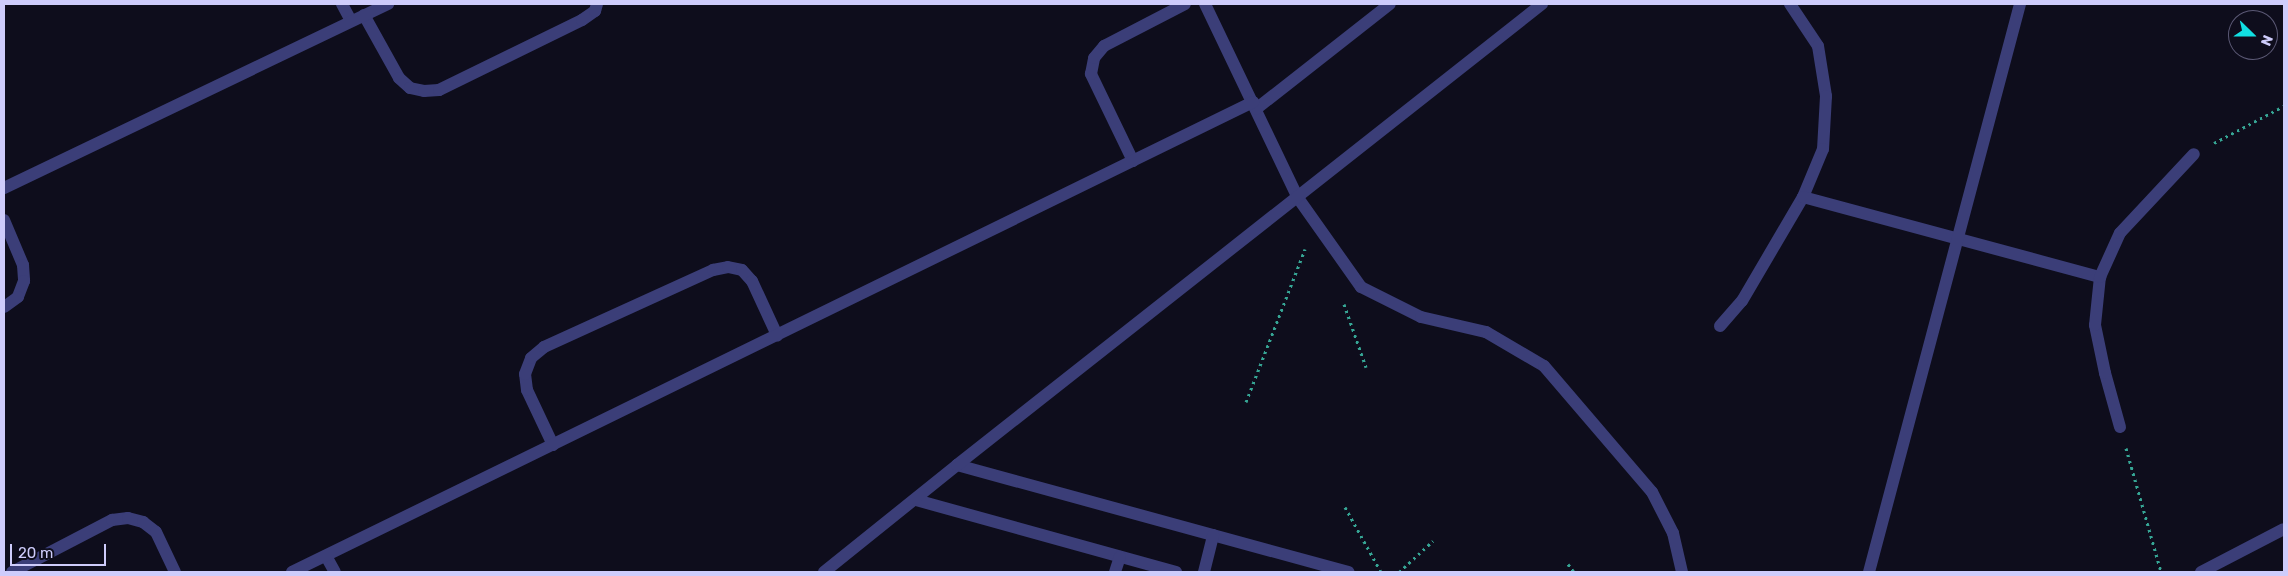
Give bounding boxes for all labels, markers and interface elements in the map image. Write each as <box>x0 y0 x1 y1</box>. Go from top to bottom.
north arrow <box>2228 10 2278 60</box>
text: N <box>2257 33 2276 48</box>
scale bar <box>12 534 109 566</box>
text: 20 m <box>18 544 53 562</box>

